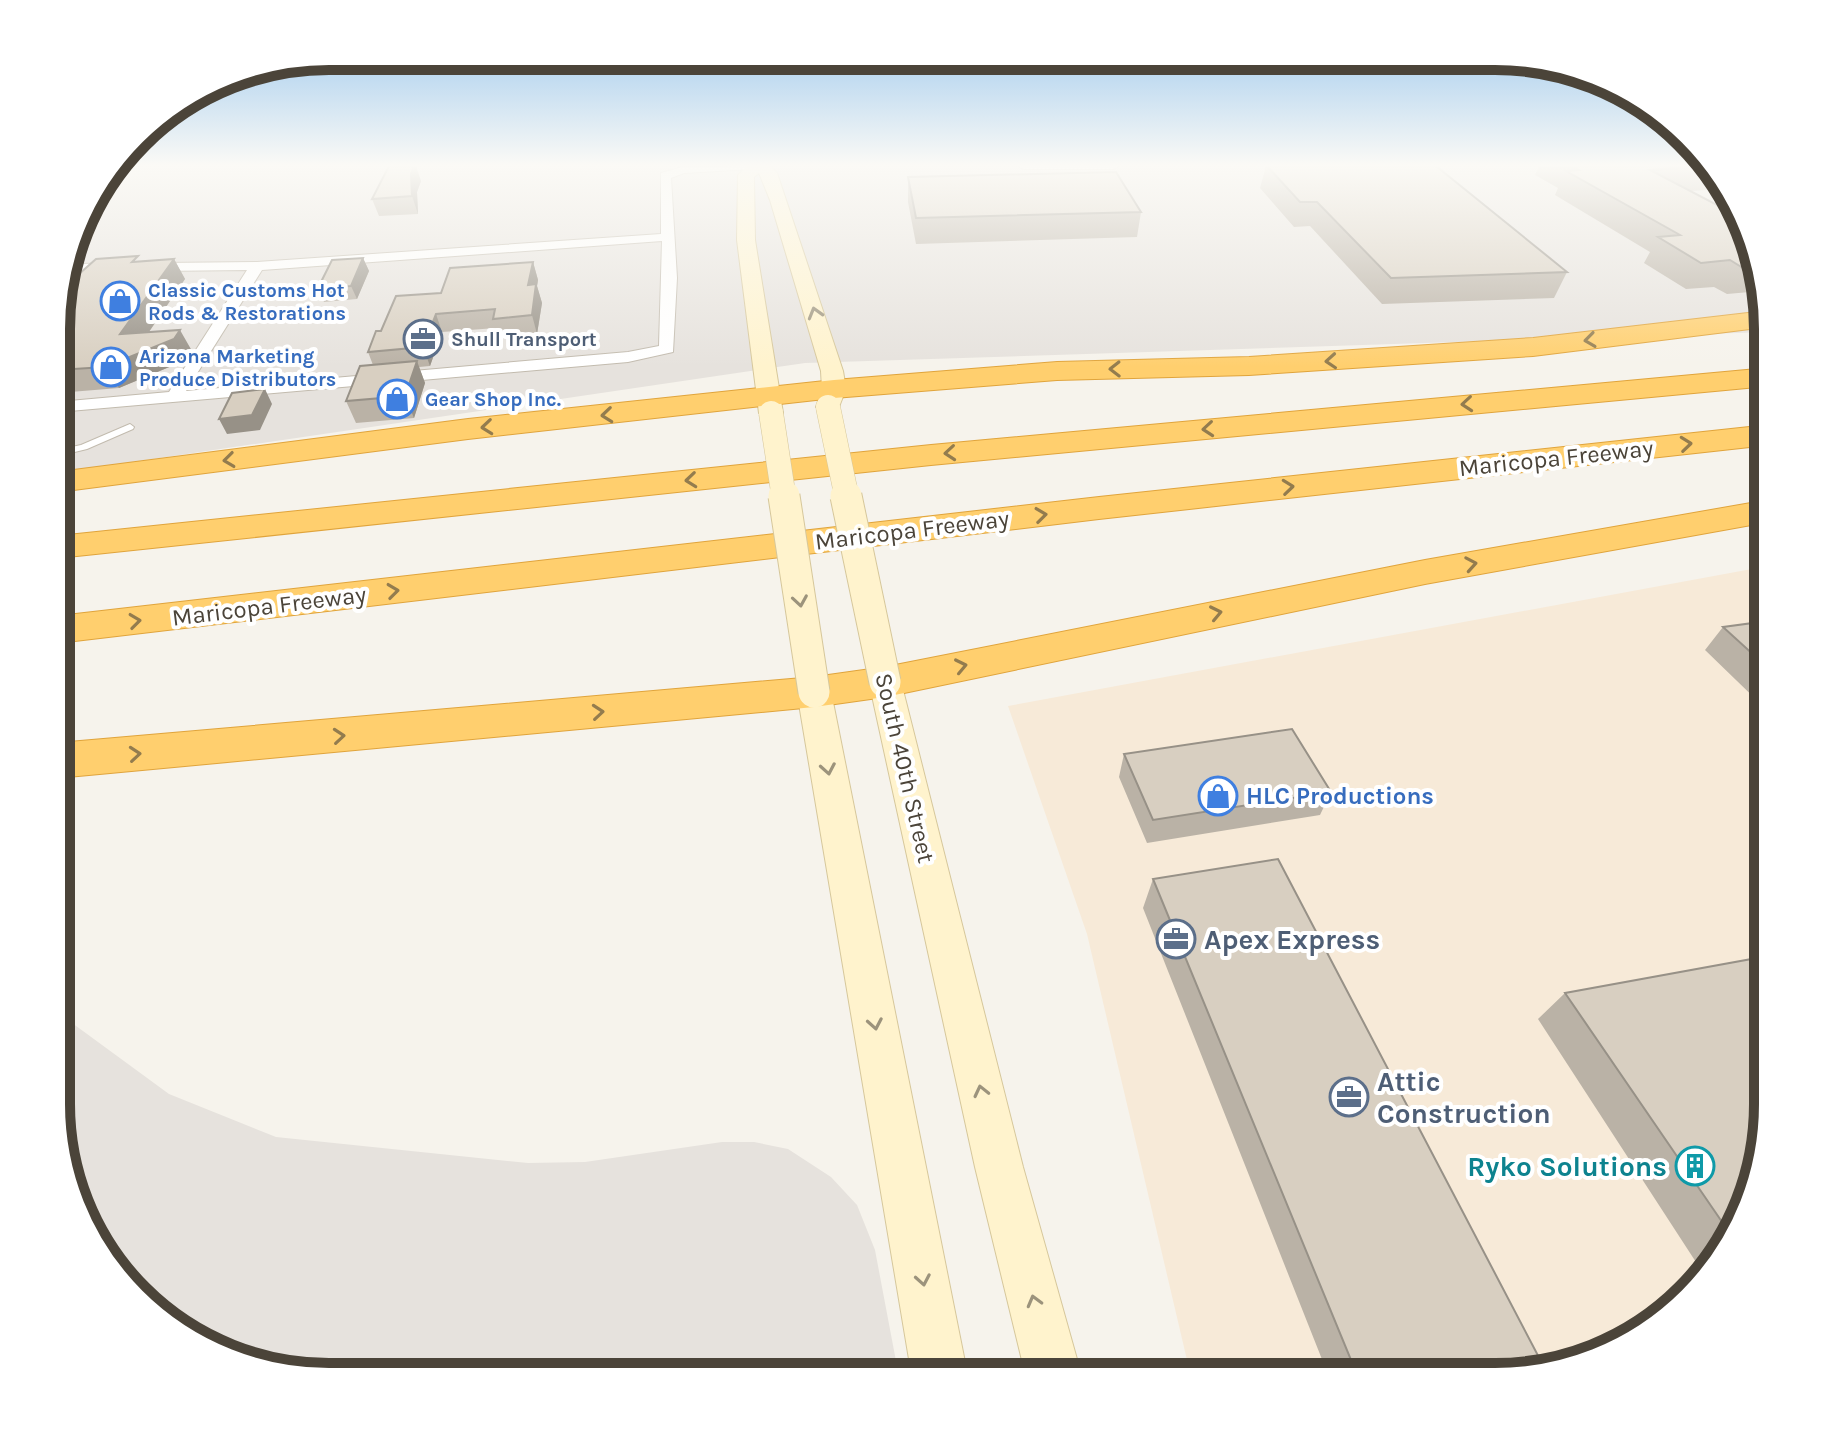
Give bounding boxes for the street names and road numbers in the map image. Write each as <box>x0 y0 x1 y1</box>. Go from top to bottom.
street label: Maricopa Freeway <box>1457 434 1655 482</box>
street label: Maricopa Freeway <box>813 504 1011 556</box>
street label: Maricopa Freeway <box>170 580 368 632</box>
street label: South 40th Street <box>870 670 940 866</box>

